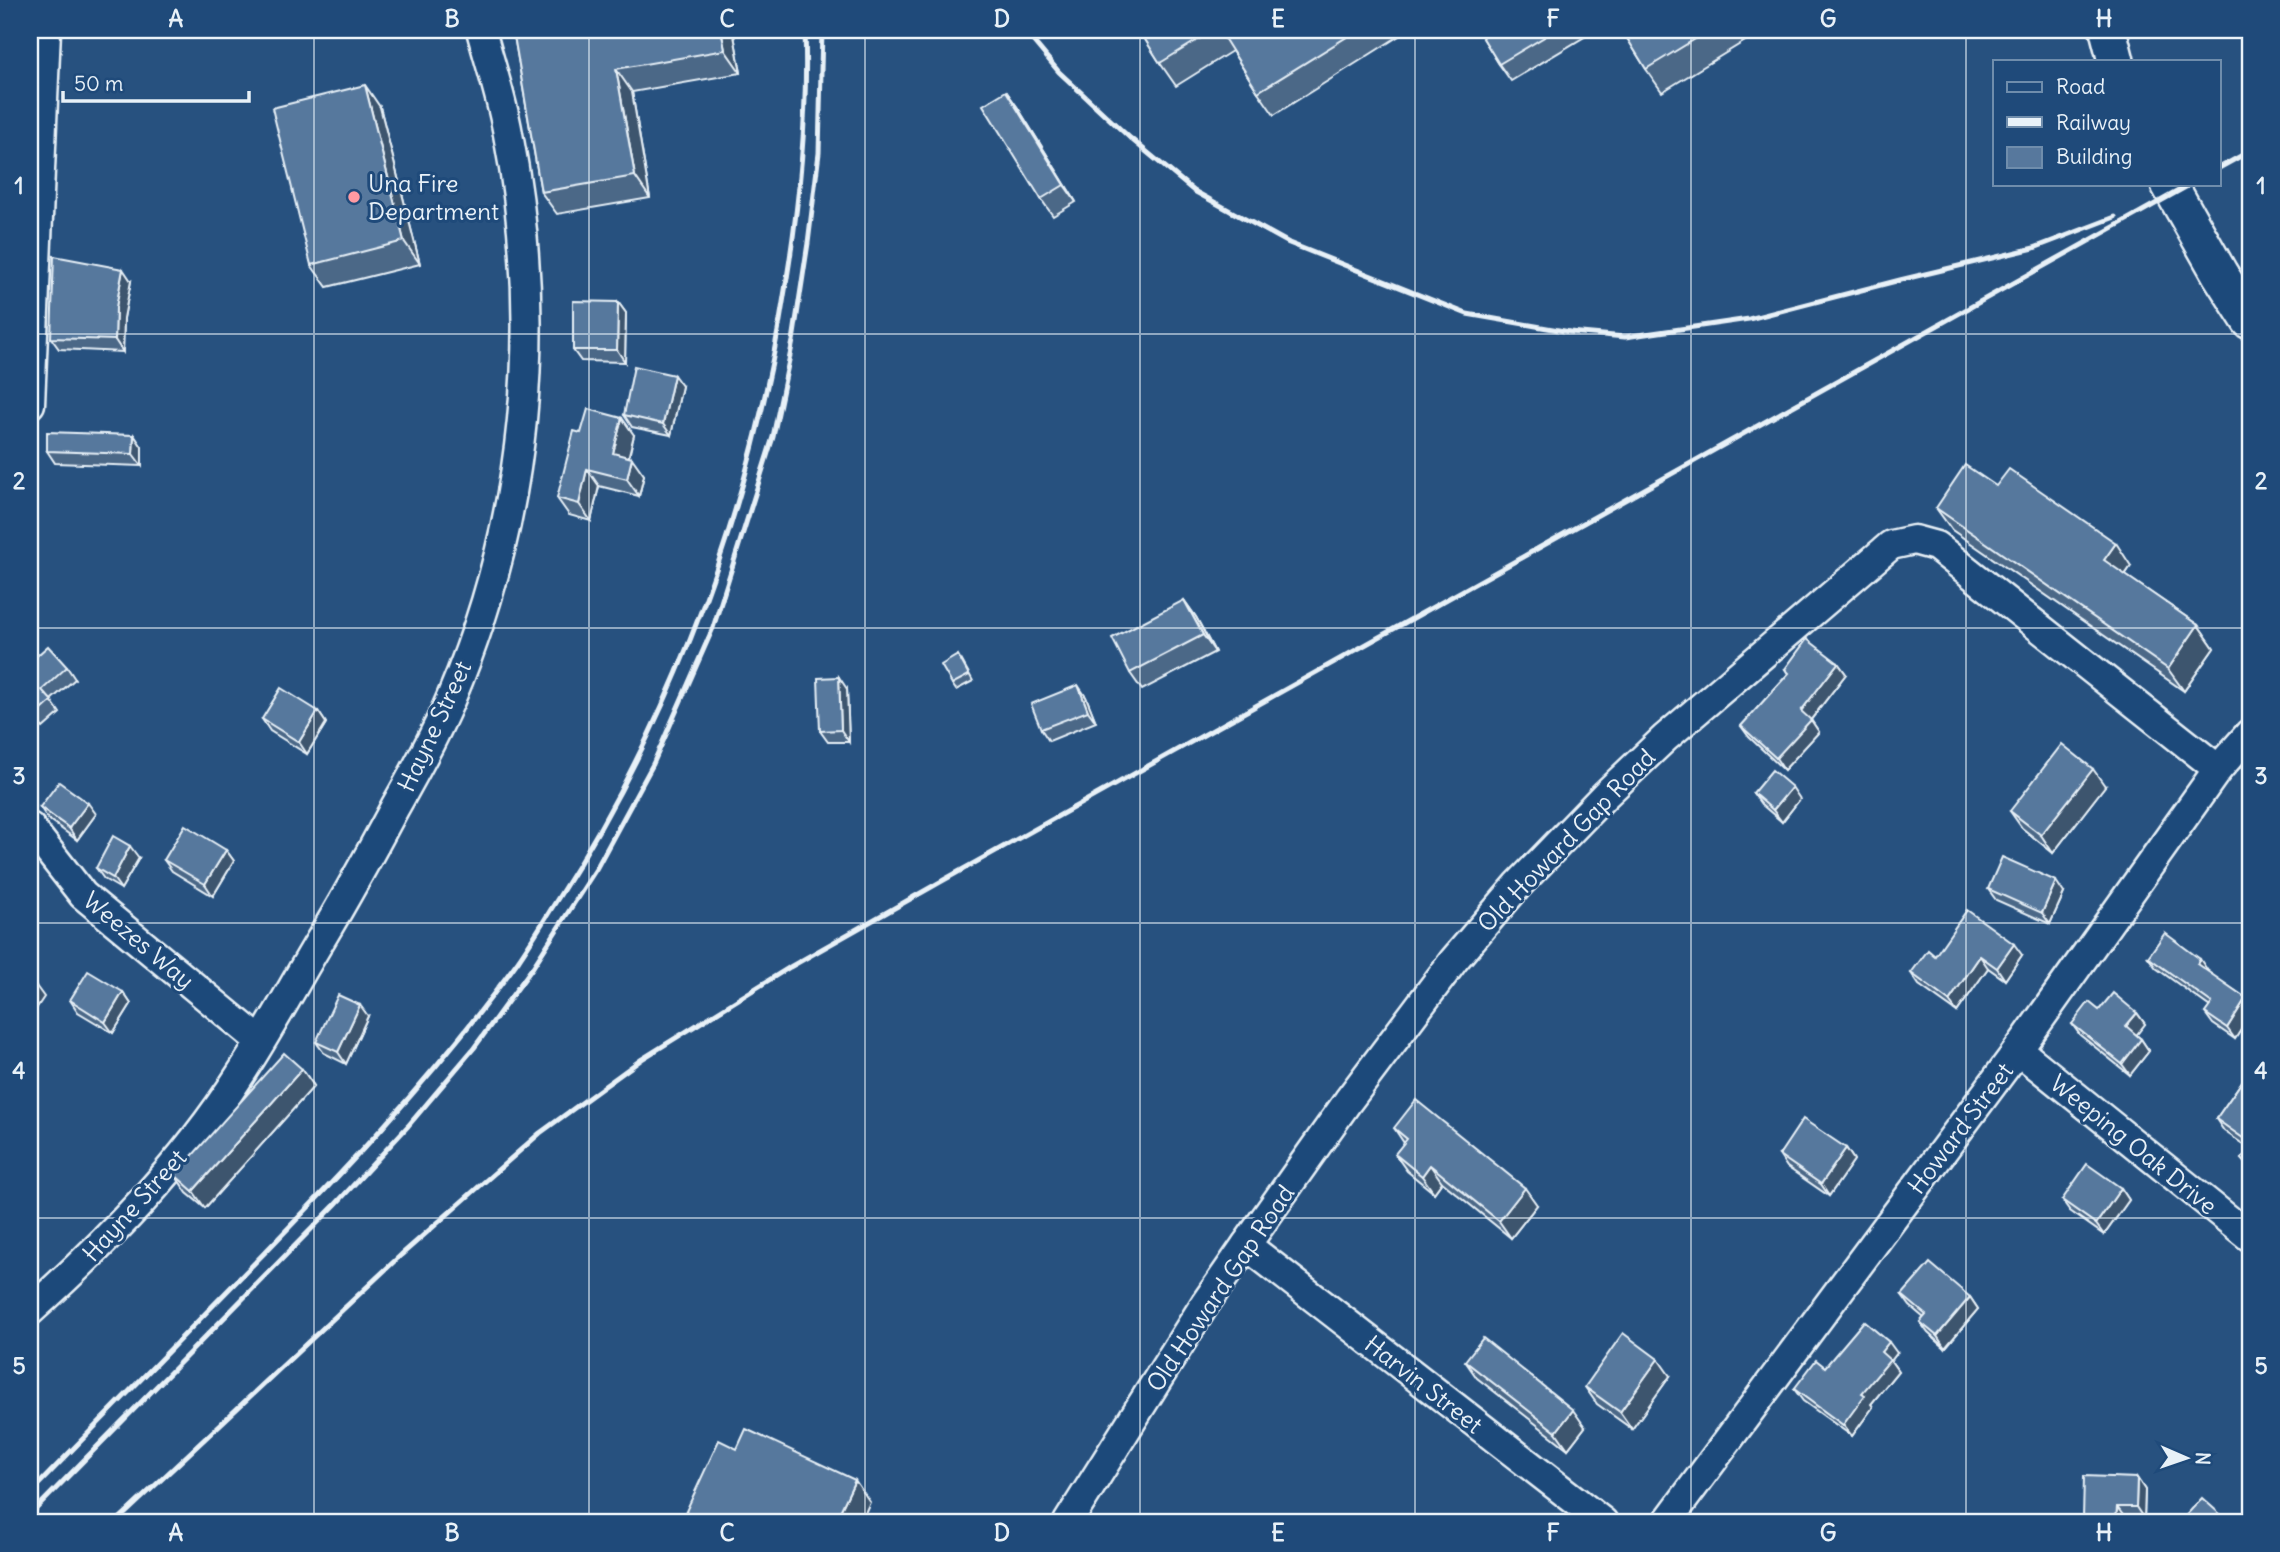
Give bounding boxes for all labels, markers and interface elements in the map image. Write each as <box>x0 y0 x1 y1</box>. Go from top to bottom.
text: A <box>169 4 184 33</box>
text: B <box>444 4 460 33</box>
text: C <box>719 4 735 33</box>
text: D <box>994 4 1010 33</box>
text: E <box>1271 4 1285 33</box>
text: F <box>1546 4 1560 33</box>
text: G <box>1820 4 1836 33</box>
text: H <box>2096 4 2112 33</box>
scale bar <box>63 60 248 104</box>
legend <box>1993 60 2220 186</box>
text: 50 m <box>74 70 123 97</box>
text: Road <box>2056 73 2105 100</box>
text: Railway <box>2056 109 2131 136</box>
text: Building <box>2056 143 2132 170</box>
place label: Una Fire Department <box>368 168 499 226</box>
text: 1 <box>14 171 24 200</box>
text: 1 <box>2256 171 2266 200</box>
marker: Una Fire Department <box>346 189 362 205</box>
text: 2 <box>13 466 26 495</box>
text: 2 <box>2255 466 2268 495</box>
street label: Hayne Street <box>391 656 477 796</box>
street label: Old Howard Gap Road <box>1471 742 1661 938</box>
text: 3 <box>12 761 26 790</box>
text: 3 <box>2254 761 2268 790</box>
street label: Weezes Way <box>77 885 201 995</box>
text: 4 <box>12 1056 26 1085</box>
street label: Howard Street <box>1901 1056 2019 1200</box>
text: 4 <box>2254 1056 2268 1085</box>
street label: Weeping Oak Drive <box>2045 1068 2223 1220</box>
street label: Hayne Street <box>76 1143 192 1267</box>
street label: Old Howard Gap Road <box>1140 1179 1300 1397</box>
street label: Harvin Street <box>1359 1329 1489 1439</box>
text: 5 <box>12 1351 26 1380</box>
text: 5 <box>2254 1351 2268 1380</box>
north arrow <box>2150 1422 2220 1492</box>
text: N <box>2191 1452 2215 1466</box>
text: A <box>169 1518 184 1547</box>
text: B <box>444 1518 460 1547</box>
text: C <box>719 1518 735 1547</box>
text: D <box>994 1518 1010 1547</box>
text: E <box>1271 1518 1285 1547</box>
text: F <box>1546 1518 1560 1547</box>
text: G <box>1820 1518 1836 1547</box>
text: H <box>2096 1518 2112 1547</box>

